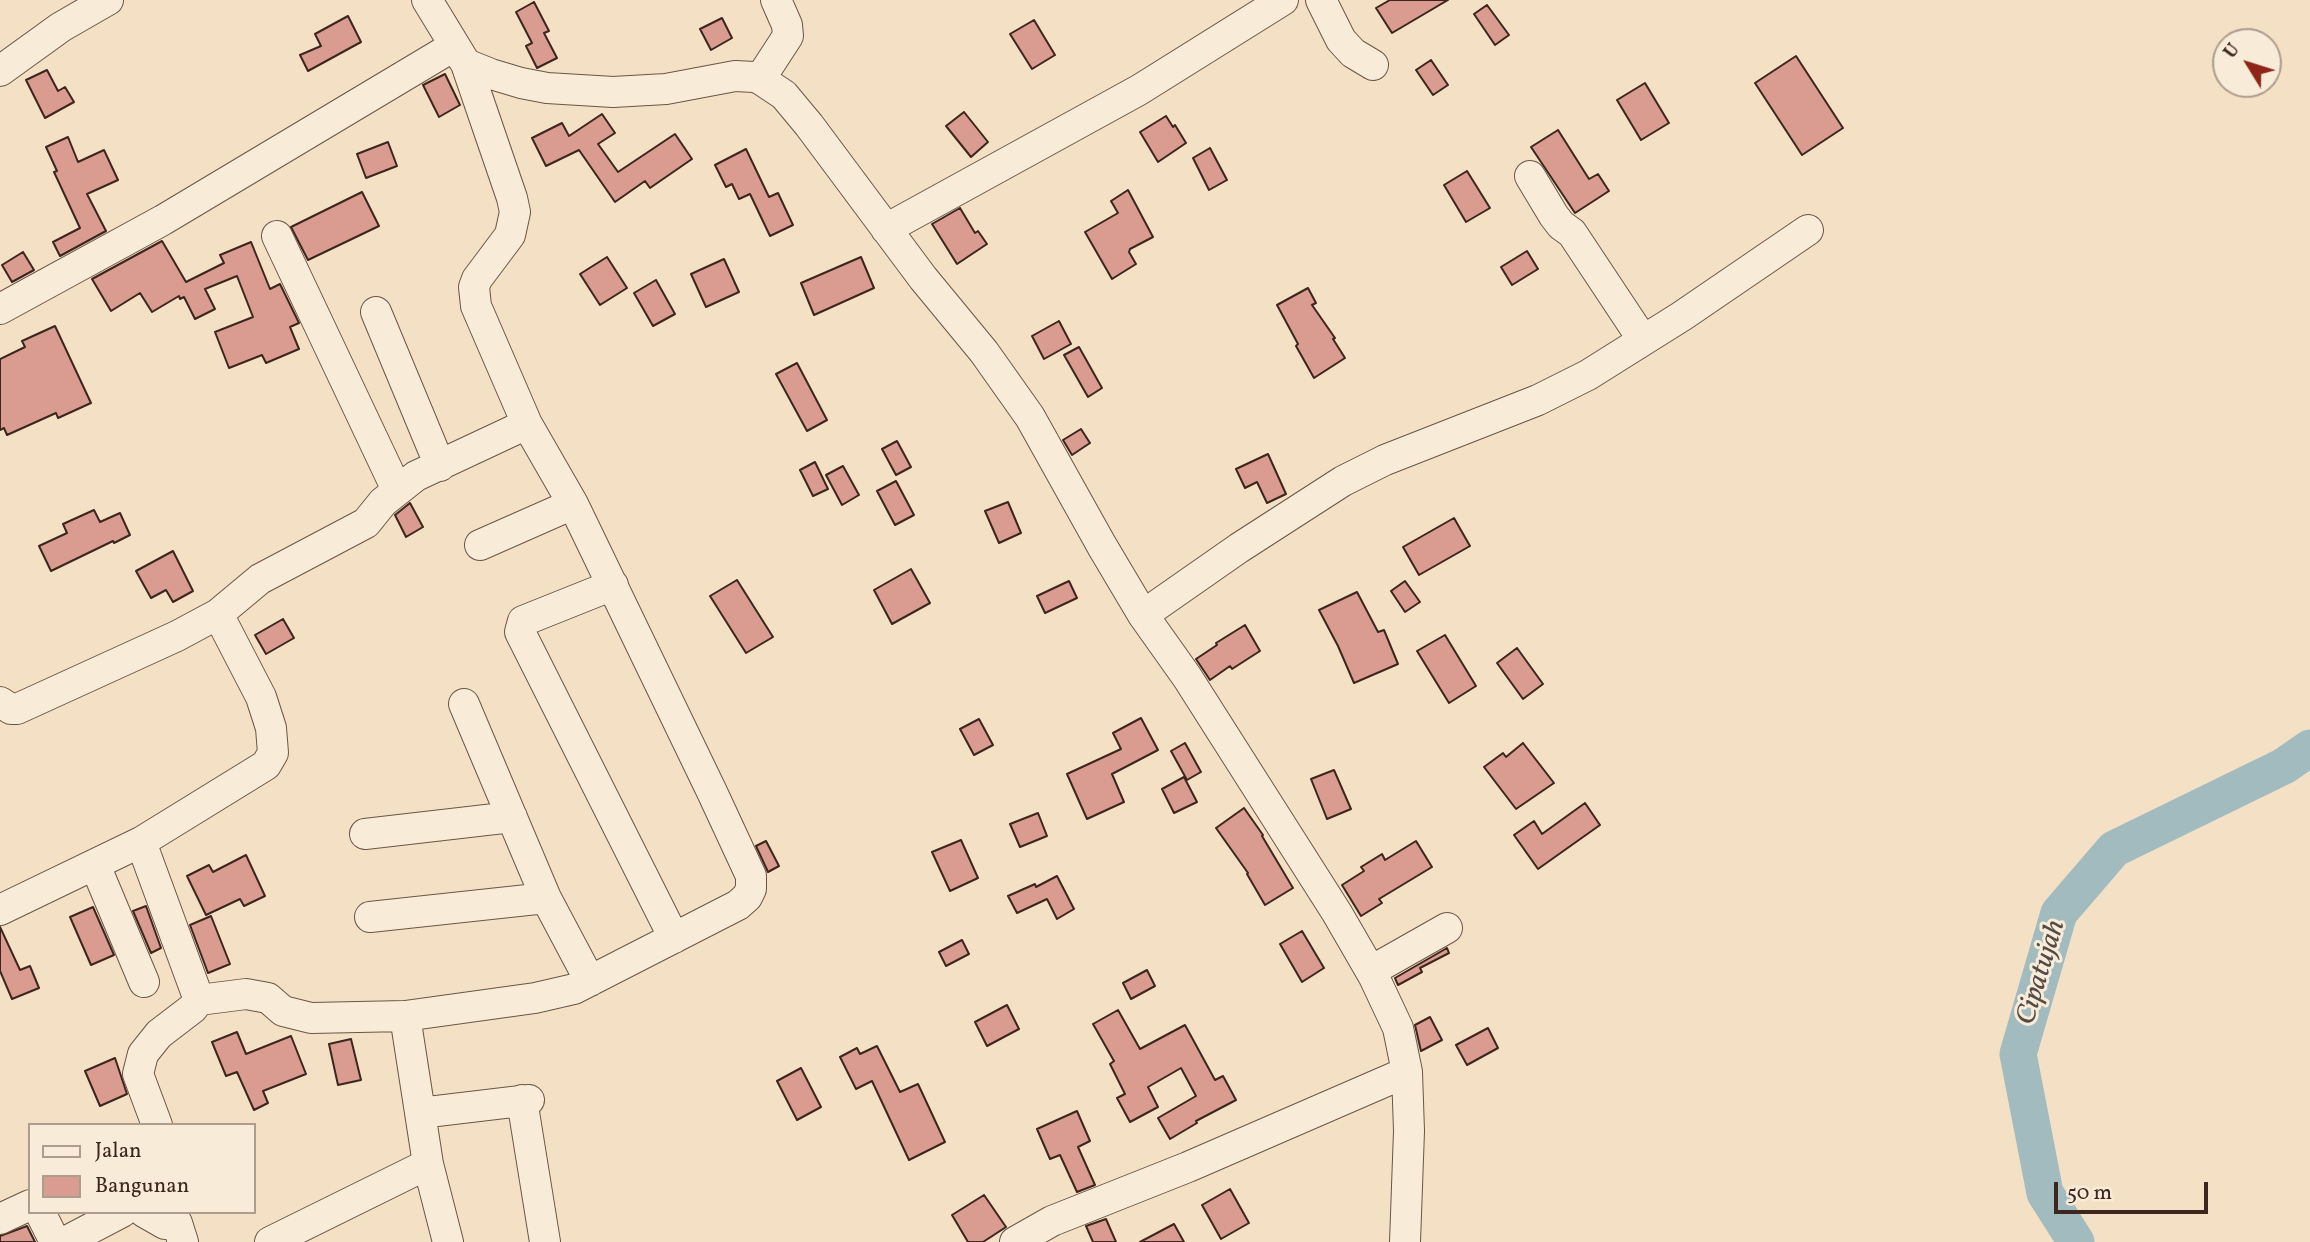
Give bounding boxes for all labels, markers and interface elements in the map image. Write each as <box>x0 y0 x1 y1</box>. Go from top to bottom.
north arrow <box>2212 28 2282 98</box>
text: U <box>2218 38 2246 64</box>
water label: Cipatujah <box>2011 916 2075 1030</box>
legend <box>28 1123 256 1214</box>
text: Jalan <box>95 1137 142 1166</box>
scale bar <box>2058 1168 2212 1212</box>
text: Bangunan <box>95 1172 189 1201</box>
text: 50 m <box>2067 1179 2112 1208</box>

